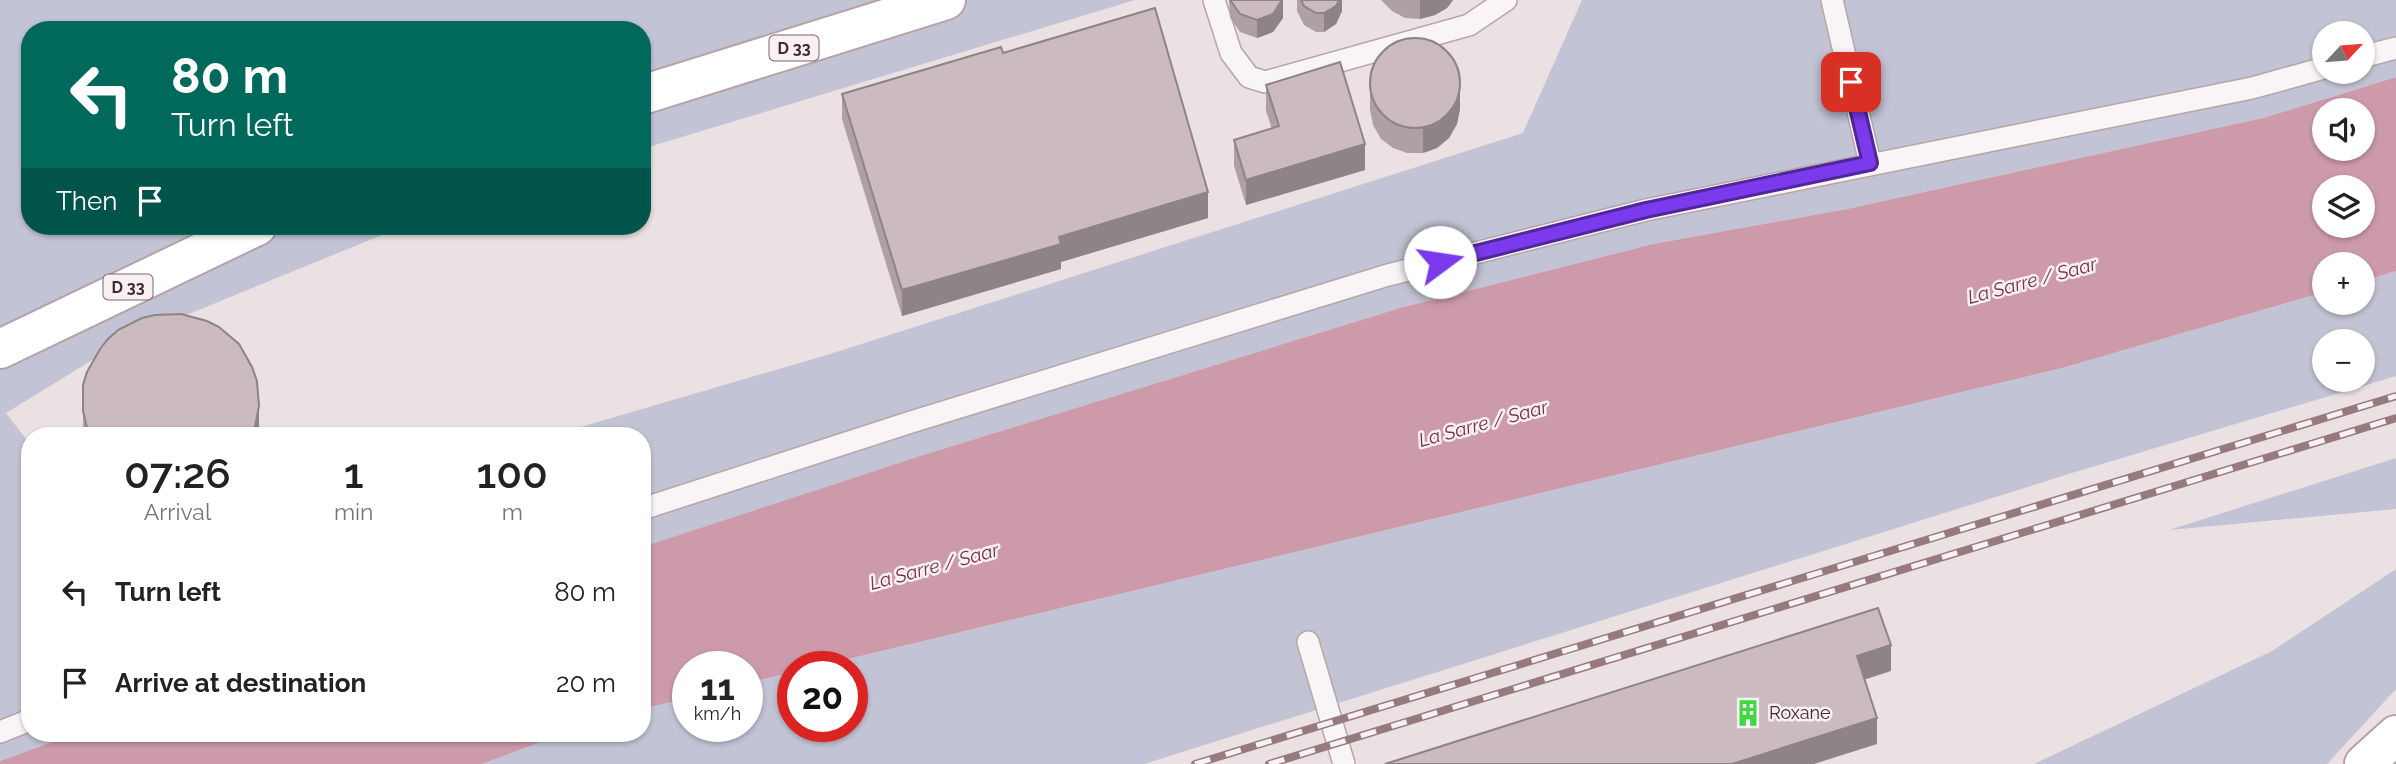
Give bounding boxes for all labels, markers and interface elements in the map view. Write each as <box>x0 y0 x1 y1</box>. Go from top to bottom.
north arrow <box>2312 21 2375 84</box>
map controls <box>2312 21 2375 392</box>
road number: D 33 <box>770 36 818 60</box>
text: 80 m <box>171 47 288 104</box>
icon: left <box>56 49 147 140</box>
pin <box>1821 52 1881 112</box>
icon: arrive <box>1832 63 1870 101</box>
button: sound <box>2312 98 2375 161</box>
text: Turn left <box>171 106 293 143</box>
button: layers <box>2312 175 2375 238</box>
icon: arrive <box>131 182 169 220</box>
text: Then <box>56 186 117 216</box>
position arrow <box>1403 225 1477 299</box>
water label: La Sarre / Saar <box>1965 252 2100 308</box>
button: + <box>2312 252 2375 315</box>
road number: D 33 <box>104 274 152 300</box>
button: − <box>2312 329 2375 392</box>
water label: La Sarre / Saar <box>1416 395 1551 451</box>
text: 07:26 <box>124 449 231 498</box>
text: 1 <box>344 449 364 498</box>
text: 100 <box>477 449 548 498</box>
text: Arrival <box>144 498 211 525</box>
text: min <box>334 498 373 525</box>
text: m <box>502 498 523 525</box>
water label: La Sarre / Saar <box>867 538 1002 594</box>
icon: left <box>56 573 94 611</box>
text: Turn left <box>115 577 221 607</box>
text: 80 m <box>554 577 616 607</box>
speed limit sign: 20 <box>777 651 868 742</box>
icon: arrive <box>56 664 94 702</box>
text: 11 <box>700 667 735 708</box>
text: Arrive at destination <box>115 668 366 698</box>
text: 20 m <box>556 668 616 698</box>
building icon: Roxane <box>1733 698 1763 728</box>
place label: Roxane <box>1769 702 1831 723</box>
text: km/h <box>694 703 741 724</box>

